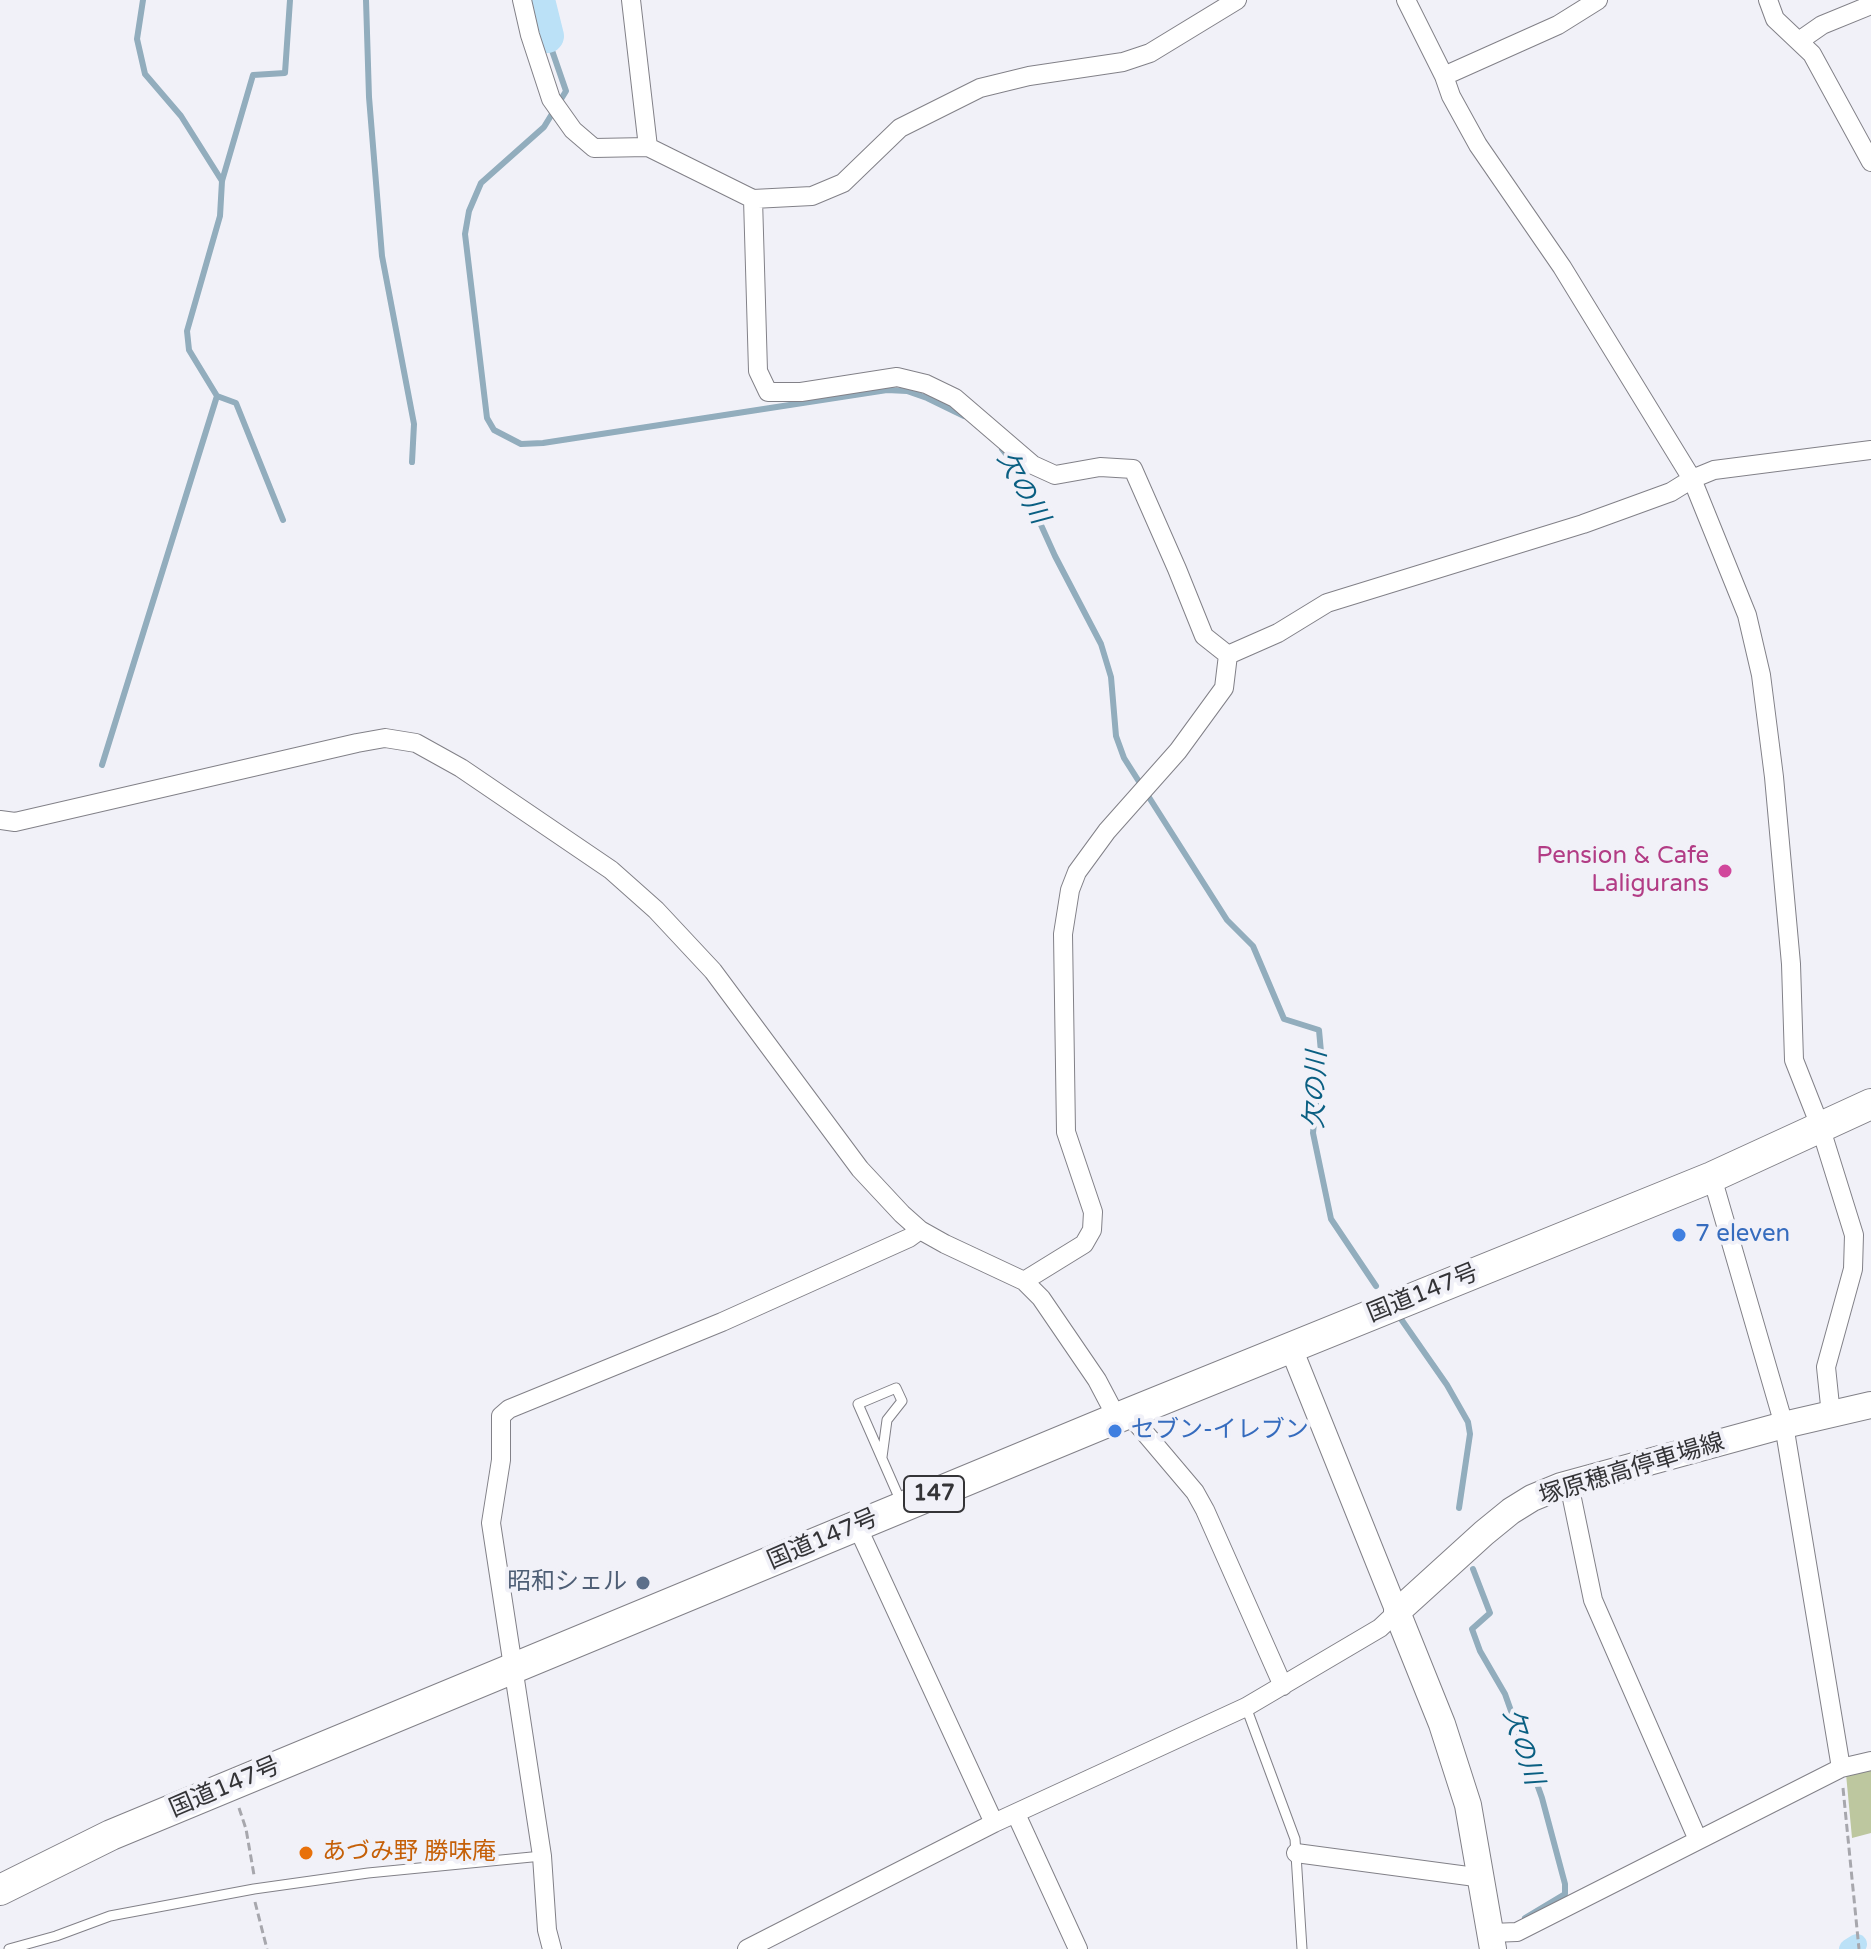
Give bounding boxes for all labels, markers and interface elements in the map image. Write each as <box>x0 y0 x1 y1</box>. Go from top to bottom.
water label: 欠の川 <box>989 446 1055 530</box>
place label: Pension & Cafe Laligurans <box>1536 843 1709 899</box>
marker: Pension & Cafe Laligurans <box>1716 862 1734 880</box>
water label: 欠の川 <box>1300 1050 1334 1130</box>
place label: 7 eleven <box>1695 1221 1790 1249</box>
marker: 7 eleven <box>1670 1226 1688 1244</box>
street label: 国道147号 <box>1363 1259 1483 1329</box>
place label: セブン-イレブン <box>1131 1417 1309 1445</box>
marker: セブン-イレブン <box>1106 1422 1124 1440</box>
street label: 塚原穂高停車場線 <box>1536 1428 1728 1512</box>
road number: 147 <box>904 1476 964 1512</box>
street label: 国道147号 <box>763 1504 883 1576</box>
place label: 昭和シェル <box>507 1569 627 1597</box>
marker: 昭和シェル <box>634 1574 652 1592</box>
water label: 欠の川 <box>1495 1705 1549 1789</box>
street label: 国道147号 <box>165 1752 285 1824</box>
place label: あづみ野 勝味庵 <box>322 1839 496 1867</box>
marker: あづみ野 勝味庵 <box>297 1844 315 1862</box>

